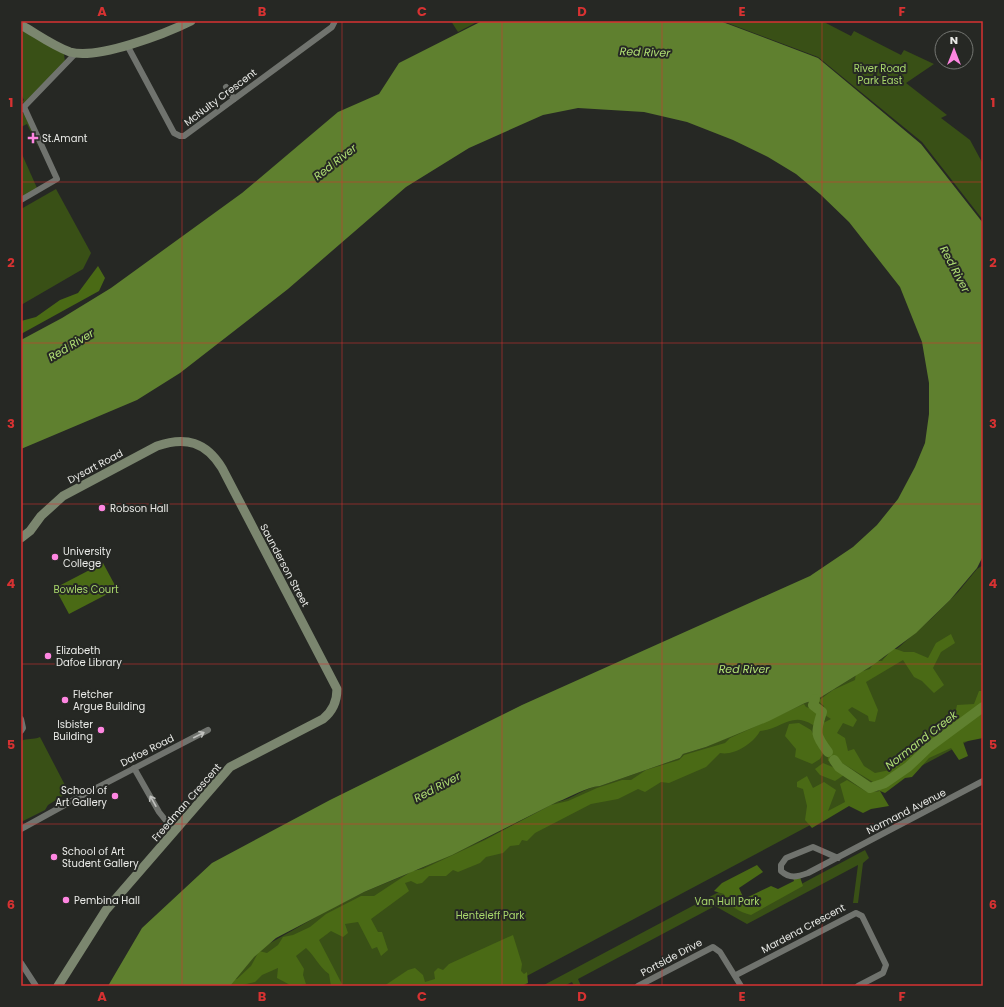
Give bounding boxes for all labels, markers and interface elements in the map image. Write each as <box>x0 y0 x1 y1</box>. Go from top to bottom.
text: A <box>97 2 107 21</box>
text: B <box>258 2 267 21</box>
text: C <box>417 2 427 21</box>
text: D <box>577 2 587 21</box>
text: E <box>738 2 746 21</box>
text: F <box>898 2 906 21</box>
north arrow <box>934 30 974 70</box>
text: N <box>950 32 958 48</box>
water label: Red River <box>619 43 672 61</box>
park label: River Road Park East <box>854 61 906 88</box>
street label: McNulty Crescent <box>181 65 260 130</box>
text: 1 <box>9 93 13 112</box>
text: 1 <box>991 93 995 112</box>
place label: St.Amant <box>42 131 88 146</box>
marker: St.Amant <box>27 132 39 144</box>
water label: Red River <box>310 140 361 184</box>
water label: Red River <box>936 243 974 296</box>
text: 2 <box>7 253 15 272</box>
text: 2 <box>989 253 997 272</box>
water label: Red River <box>45 325 98 365</box>
text: 3 <box>7 414 15 433</box>
text: 3 <box>989 414 997 433</box>
street label: Dysart Road <box>65 446 126 487</box>
place label: Robson Hall <box>110 501 169 516</box>
marker: Robson Hall <box>97 503 107 513</box>
street label: Saunderson Street <box>256 521 313 610</box>
place label: University College <box>63 544 111 571</box>
marker: University College <box>50 552 60 562</box>
text: 4 <box>7 574 16 593</box>
text: 4 <box>989 574 998 593</box>
park label: Bowles Court <box>53 582 119 597</box>
place label: Elizabeth Dafoe Library <box>56 643 122 670</box>
marker: Elizabeth Dafoe Library <box>43 651 53 661</box>
water label: Red River <box>719 661 770 677</box>
place label: Fletcher Argue Building <box>73 687 145 714</box>
marker: Fletcher Argue Building <box>60 695 70 705</box>
water label: Normand Creek <box>882 706 961 773</box>
place label: Isbister Building <box>53 717 93 744</box>
marker: Isbister Building <box>96 725 106 735</box>
street label: Dafoe Road <box>118 731 177 770</box>
one-way arrow <box>193 731 205 738</box>
text: 5 <box>7 735 15 754</box>
text: 5 <box>989 735 997 754</box>
street label: Freedman Crescent <box>148 760 225 845</box>
water label: Red River <box>411 768 464 806</box>
place label: School of Art Gallery <box>55 783 107 810</box>
street label: Normand Avenue <box>864 785 949 838</box>
marker: School of Art Gallery <box>110 791 120 801</box>
one-way arrow <box>148 796 156 808</box>
place label: School of Art Student Gallery <box>62 844 139 871</box>
marker: School of Art Student Gallery <box>49 852 59 862</box>
place label: Pembina Hall <box>74 893 140 908</box>
park label: Van Hull Park <box>695 894 760 909</box>
text: 6 <box>7 895 15 914</box>
marker: Pembina Hall <box>61 895 71 905</box>
text: 6 <box>989 895 997 914</box>
street label: Mardena Crescent <box>759 900 848 957</box>
park label: Henteleff Park <box>456 908 525 923</box>
street label: Portside Drive <box>638 935 705 980</box>
text: A <box>97 987 107 1006</box>
text: B <box>258 987 267 1006</box>
text: C <box>417 987 427 1006</box>
text: D <box>577 987 587 1006</box>
text: E <box>738 987 746 1006</box>
text: F <box>898 987 906 1006</box>

